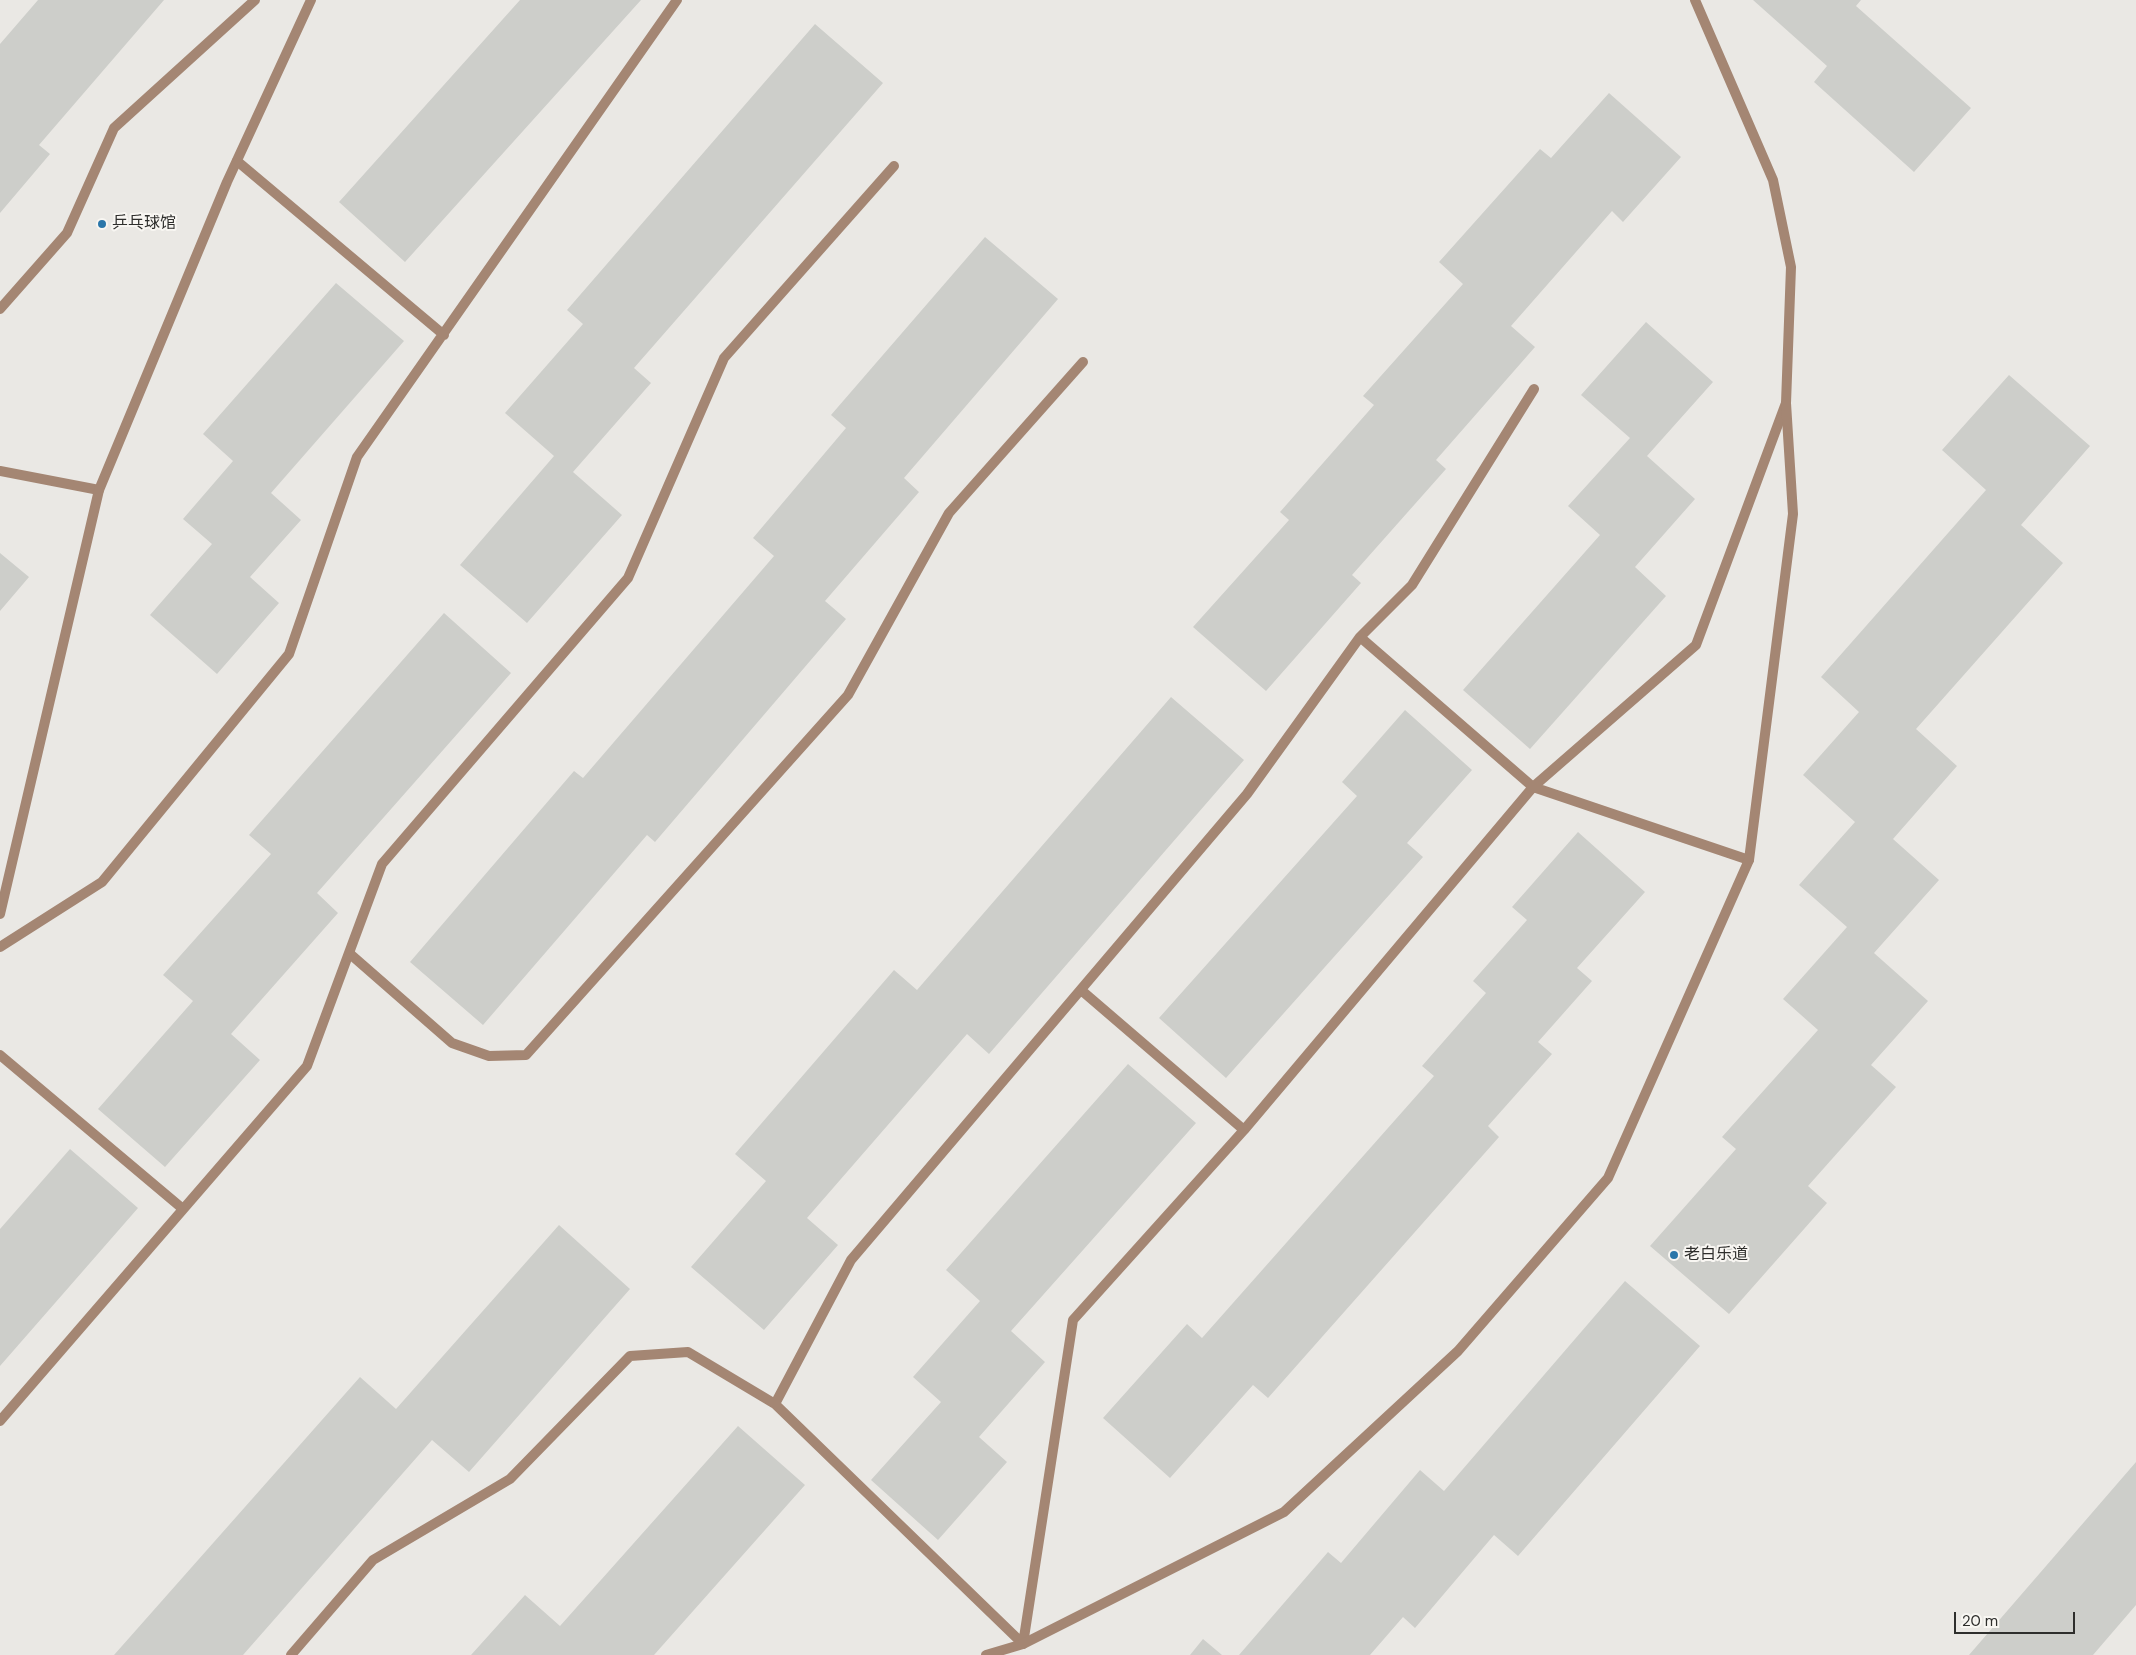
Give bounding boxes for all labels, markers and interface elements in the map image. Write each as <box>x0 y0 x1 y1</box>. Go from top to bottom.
place label: 乒乓球馆 <box>112 214 176 234</box>
marker: 乒乓球馆 <box>96 218 108 230</box>
place label: 老白乐道 <box>1684 1245 1748 1265</box>
marker: 老白乐道 <box>1668 1249 1680 1261</box>
scale bar <box>1956 1602 2077 1634</box>
text: 20 m <box>1962 1611 1998 1631</box>

